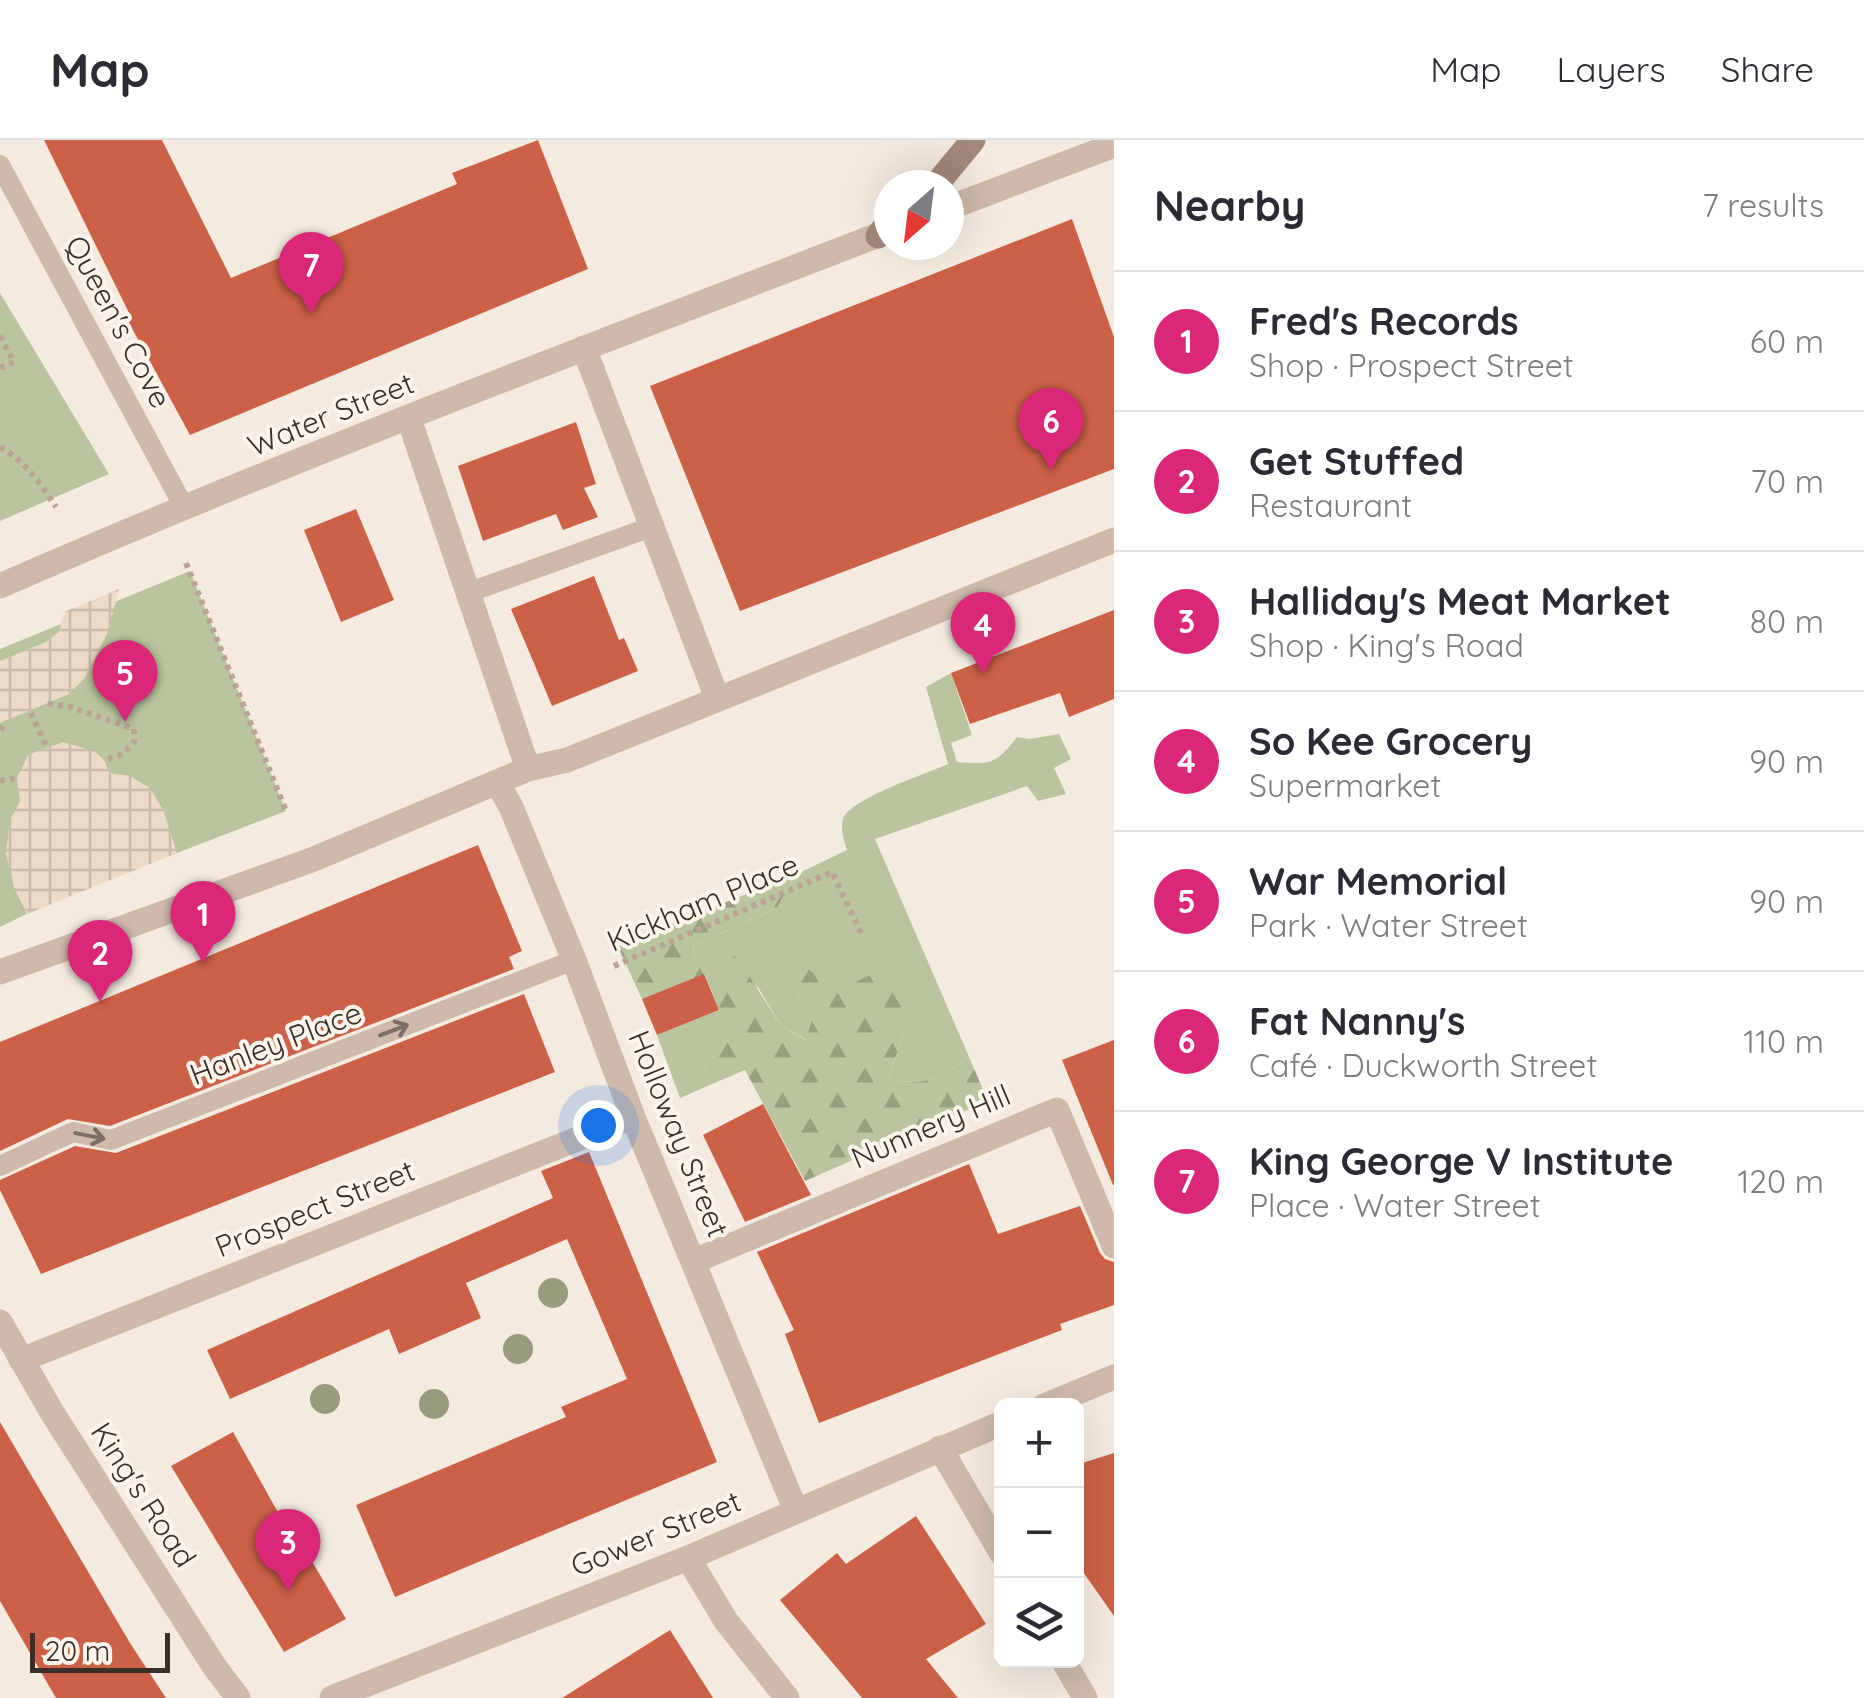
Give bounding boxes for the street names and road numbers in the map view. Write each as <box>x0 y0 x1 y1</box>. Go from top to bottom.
street label: Queen's Cove <box>58 229 180 414</box>
street label: Water Street <box>242 364 419 465</box>
street label: Kickham Place <box>601 845 804 959</box>
street label: Hanley Place <box>184 993 367 1093</box>
street label: Holloway Street <box>620 1025 738 1242</box>
street label: Nunnery Hill <box>845 1076 1016 1177</box>
street label: Prospect Street <box>209 1151 420 1265</box>
street label: King's Road <box>83 1415 205 1574</box>
street label: Gower Street <box>565 1482 746 1584</box>

